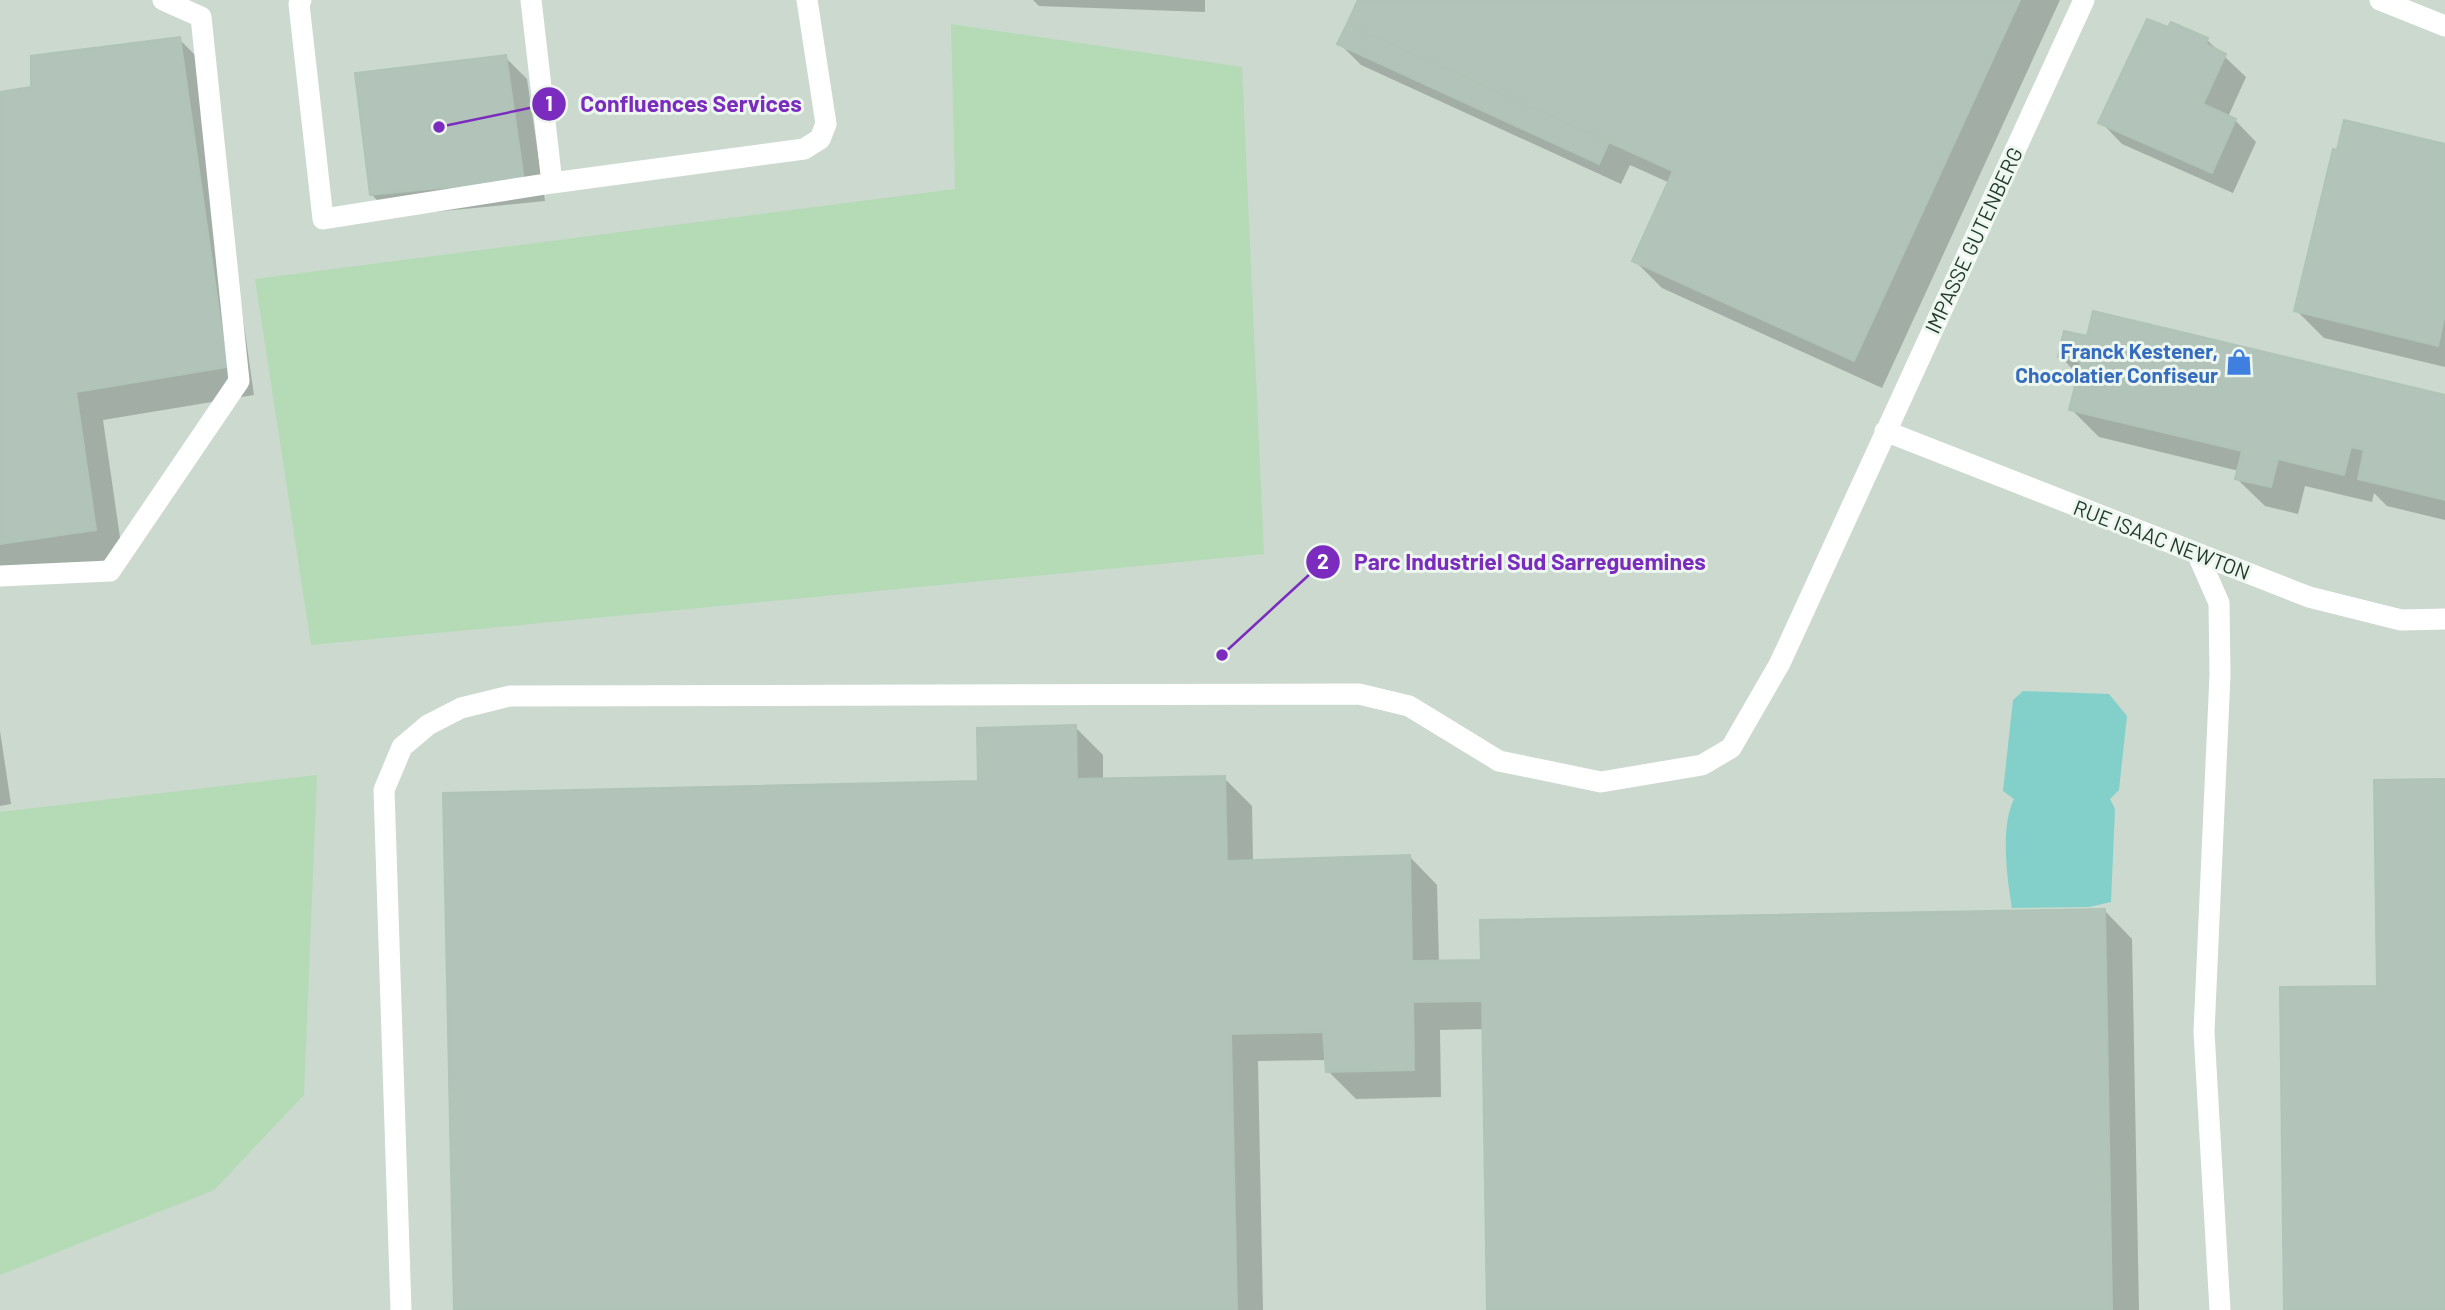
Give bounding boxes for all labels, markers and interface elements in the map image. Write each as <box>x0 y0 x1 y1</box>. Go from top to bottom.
callout: Confluences Services <box>531 82 816 126</box>
text: Confluences Services <box>580 89 802 117</box>
text: 1 <box>545 90 553 115</box>
street label: IMPASSE GUTENBERG <box>1919 143 2027 337</box>
place label: Franck Kestener, Chocolatier Confiseur <box>2015 338 2218 387</box>
shop icon: Franck Kestener, Chocolatier Confiseur <box>2224 347 2254 377</box>
street label: RUE ISAAC NEWTON <box>2070 494 2254 584</box>
callout: Parc Industriel Sud Sarreguemines <box>1305 540 1720 584</box>
text: Parc Industriel Sud Sarreguemines <box>1354 547 1706 575</box>
text: 2 <box>1317 548 1329 573</box>

